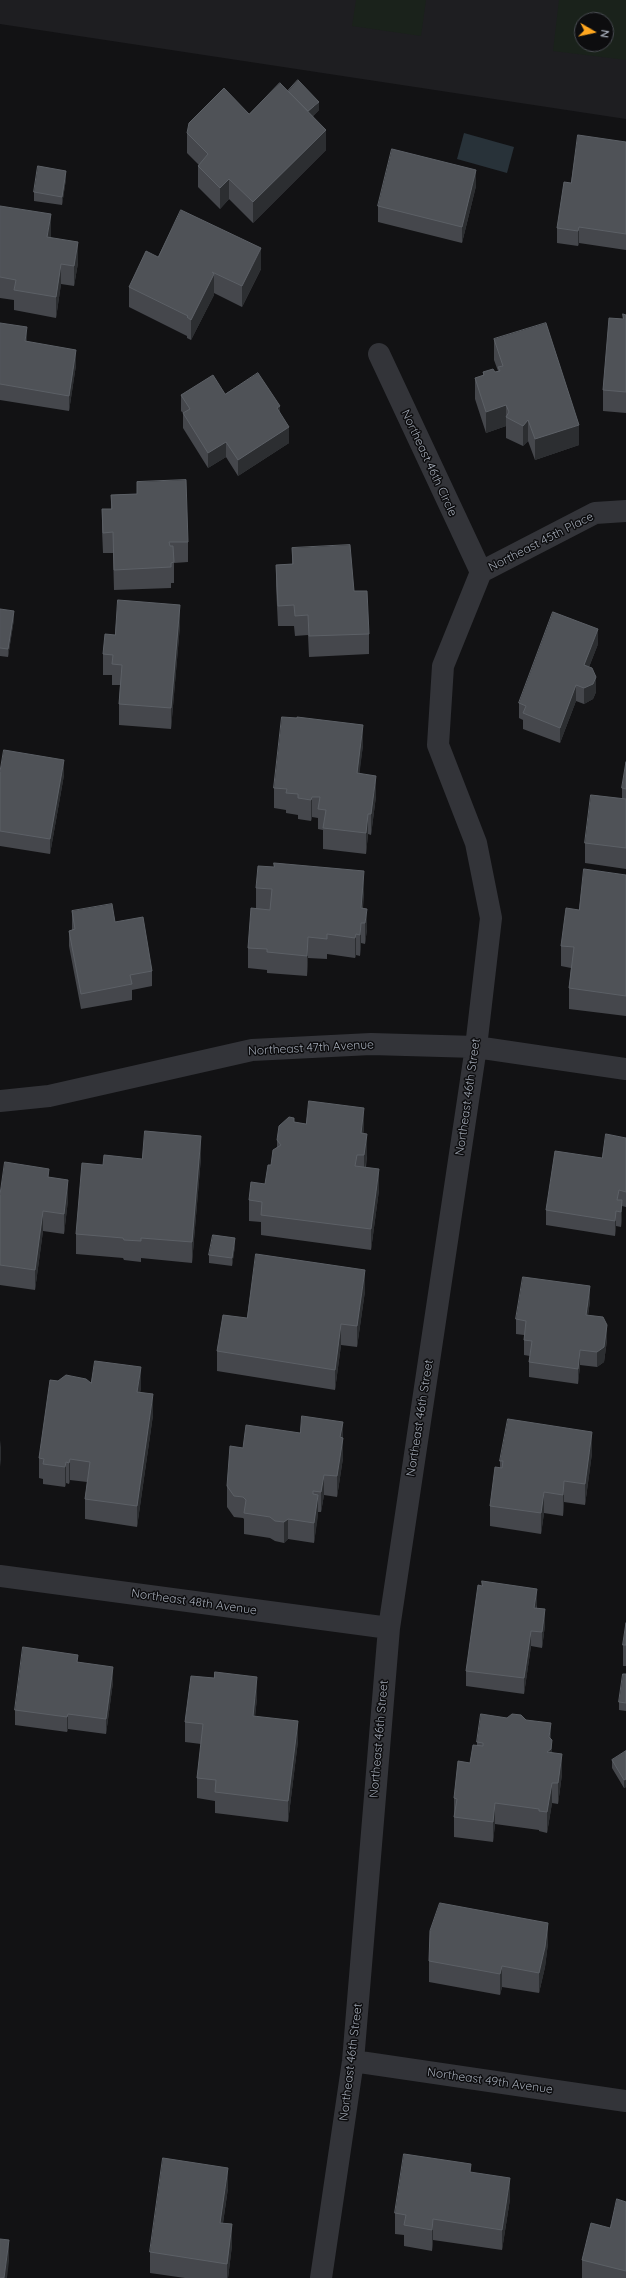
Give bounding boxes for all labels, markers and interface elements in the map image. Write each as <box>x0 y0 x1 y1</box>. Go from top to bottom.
north arrow <box>574 12 614 52</box>
text: N <box>597 29 612 39</box>
street label: Northeast 46th Circle <box>398 407 460 519</box>
street label: Northeast 45th Place <box>486 509 596 575</box>
street label: Northeast 46th Street <box>453 1037 483 1157</box>
street label: Northeast 47th Avenue <box>248 1038 374 1058</box>
street label: Northeast 46th Street <box>404 1358 436 1478</box>
street label: Northeast 48th Avenue <box>130 1586 258 1618</box>
street label: Northeast 46th Street <box>367 1679 391 1799</box>
street label: Northeast 46th Street <box>337 2002 365 2122</box>
street label: Northeast 49th Avenue <box>426 2065 554 2097</box>

